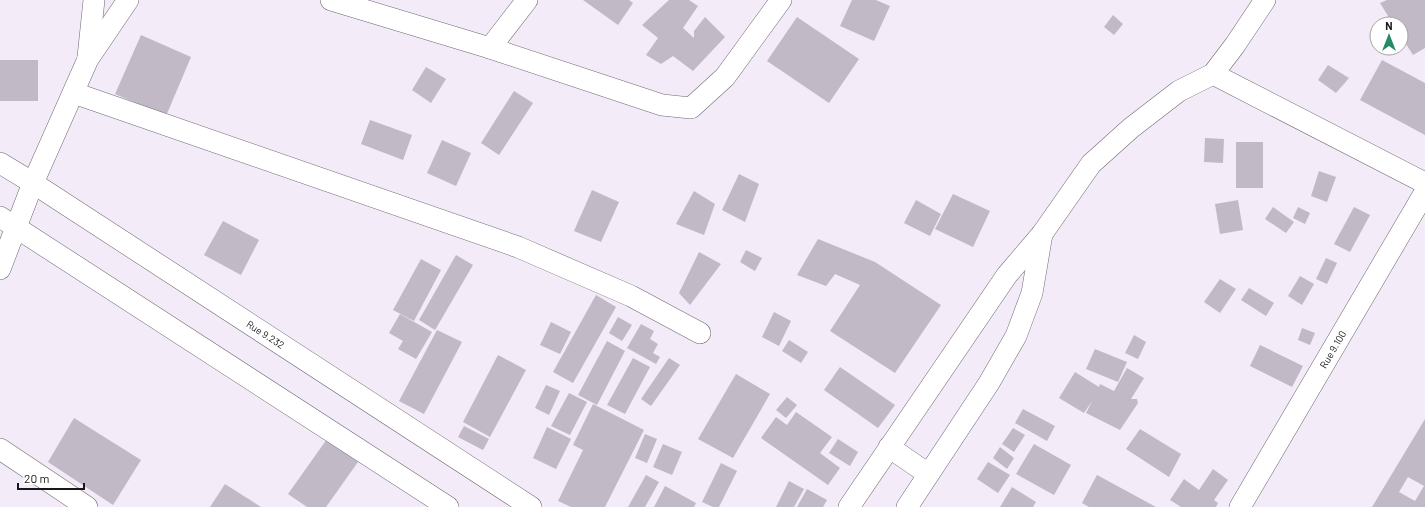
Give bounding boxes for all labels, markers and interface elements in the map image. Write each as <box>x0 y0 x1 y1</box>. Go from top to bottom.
north arrow <box>1369 16 1409 56</box>
text: N <box>1385 19 1393 32</box>
street label: Rue 9.232 <box>244 318 287 351</box>
street label: Rue 9.100 <box>1317 328 1348 370</box>
scale bar <box>18 465 84 491</box>
text: 20 m <box>24 471 50 485</box>

